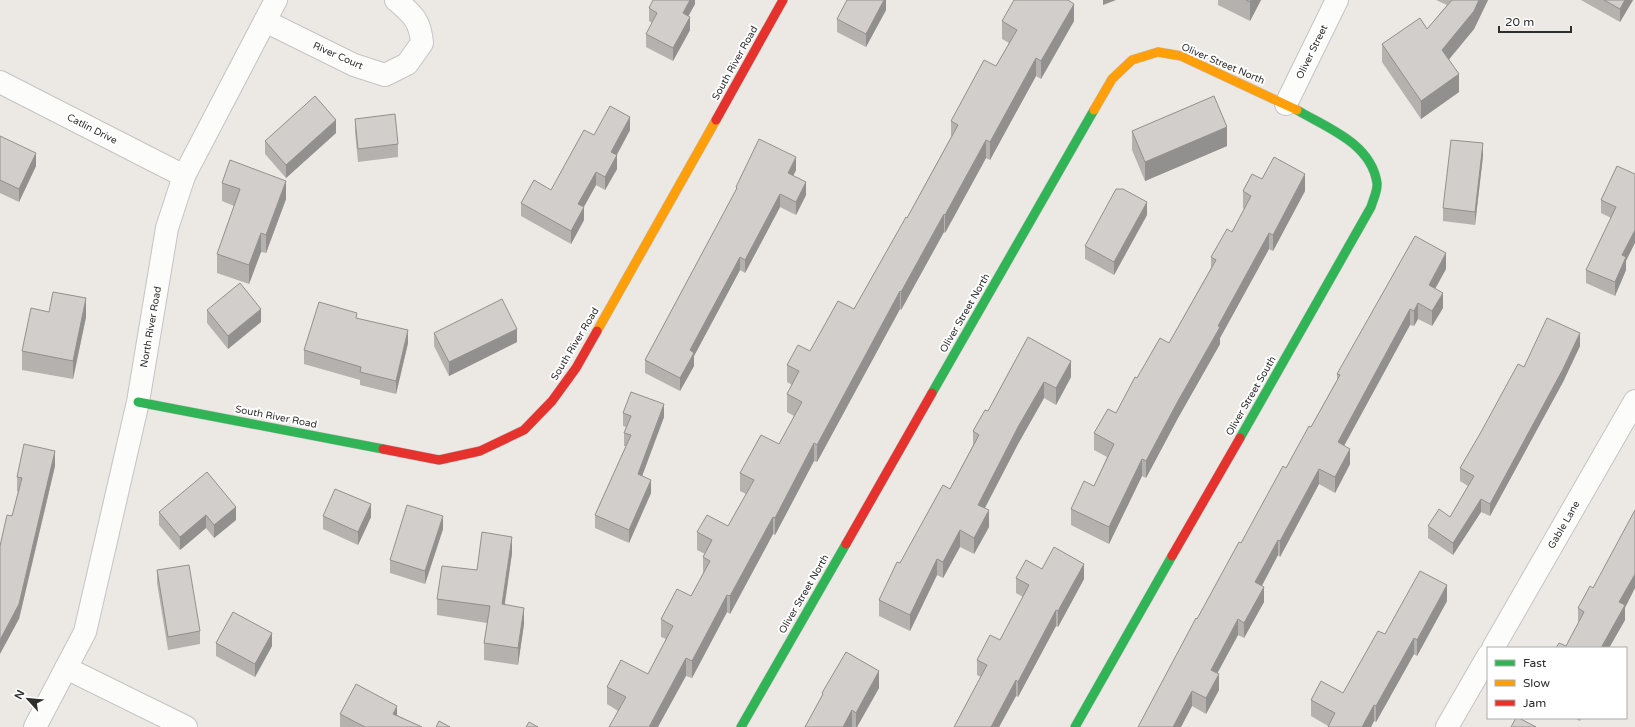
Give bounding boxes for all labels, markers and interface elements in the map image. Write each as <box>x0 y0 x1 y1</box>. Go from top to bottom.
scale bar <box>1499 8 1571 34</box>
text: 20 m <box>1505 15 1534 29</box>
street label: Oliver Street <box>1294 23 1330 81</box>
street label: South River Road <box>710 24 760 102</box>
street label: River Court <box>311 40 365 72</box>
street label: Oliver Street North <box>1180 41 1266 87</box>
street label: Catlin Drive <box>65 111 119 147</box>
street label: Oliver Street North <box>937 271 993 355</box>
street label: North River Road <box>138 285 164 369</box>
street label: South River Road <box>549 305 601 383</box>
street label: Oliver Street South <box>1223 354 1279 438</box>
street label: South River Road <box>234 403 318 431</box>
street label: Gable Lane <box>1545 499 1583 551</box>
street label: Oliver Street North <box>776 552 832 636</box>
legend <box>1487 647 1627 719</box>
text: Fast <box>1523 656 1547 670</box>
text: Slow <box>1523 676 1550 690</box>
north arrow <box>8 679 48 719</box>
text: N <box>12 688 27 702</box>
text: Jam <box>1523 696 1546 710</box>

